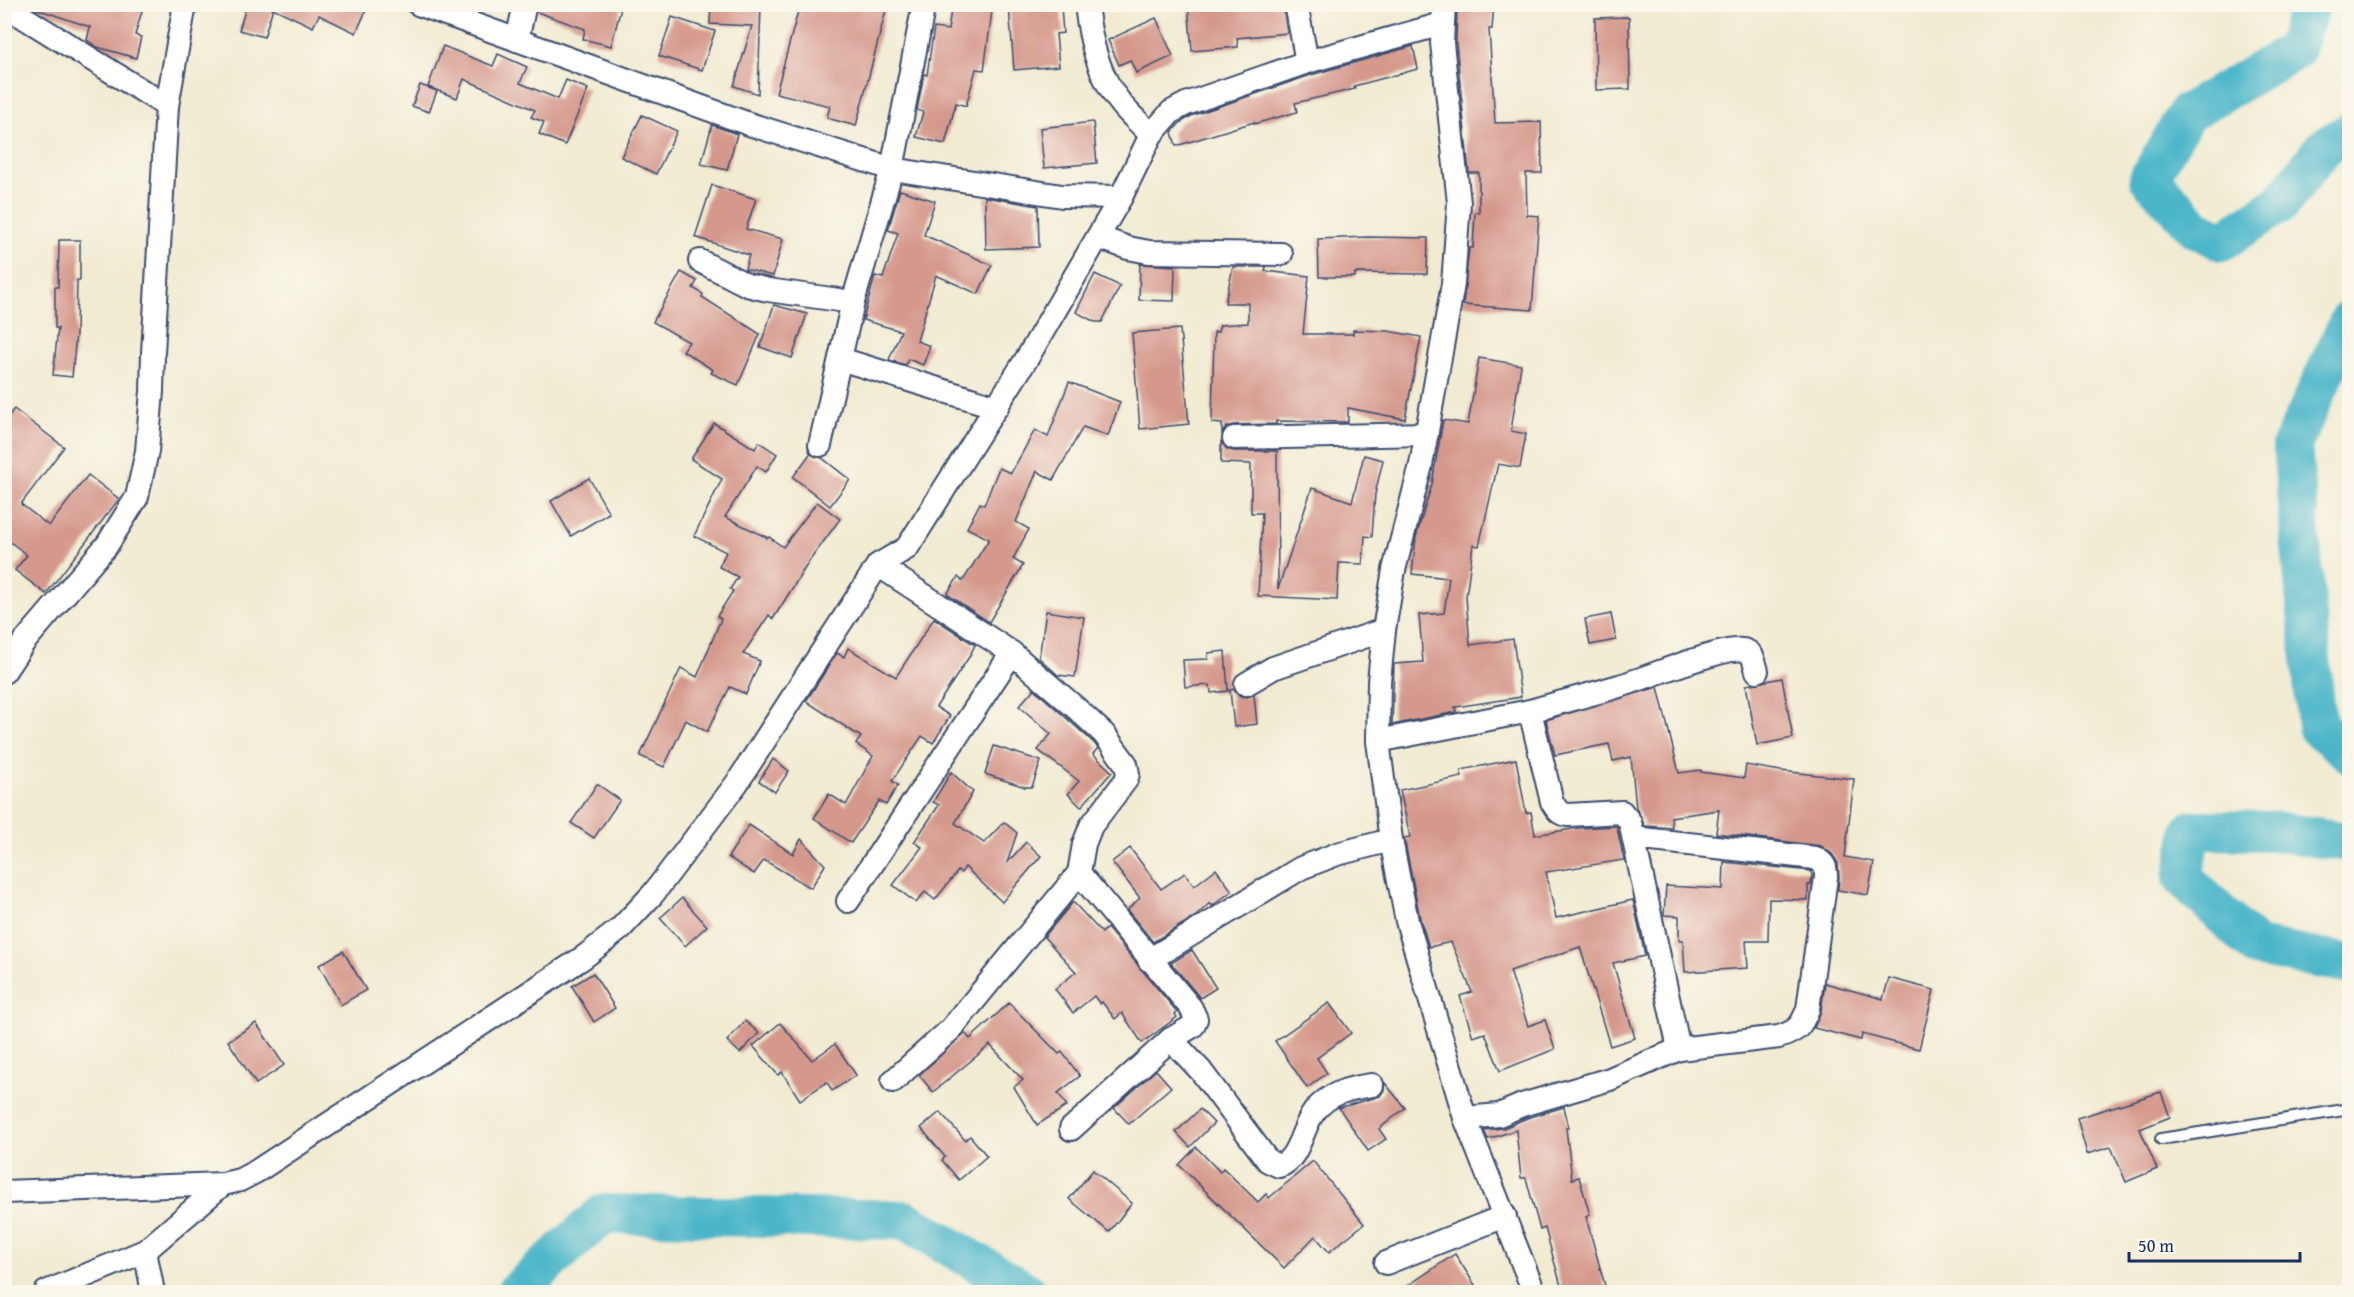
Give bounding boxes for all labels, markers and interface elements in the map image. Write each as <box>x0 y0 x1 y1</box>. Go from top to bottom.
scale bar <box>2129 1225 2300 1263</box>
text: 50 m <box>2138 1232 2174 1259</box>

